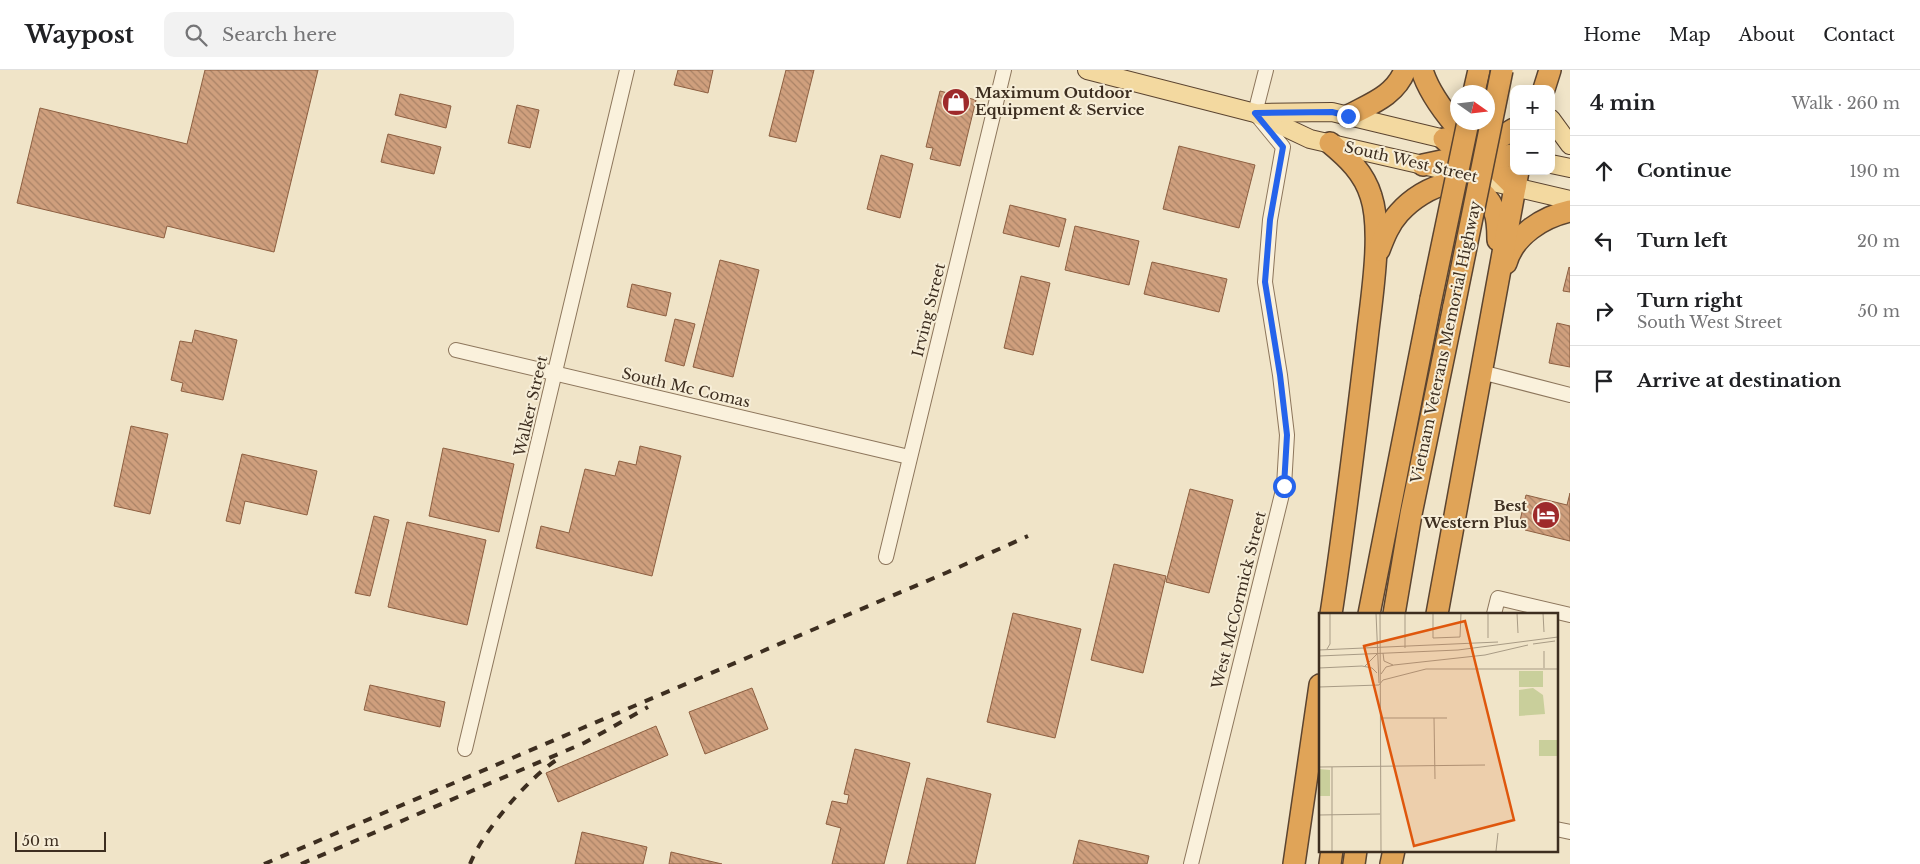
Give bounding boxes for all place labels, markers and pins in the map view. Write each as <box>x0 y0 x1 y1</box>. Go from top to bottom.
place label: Maximum Outdoor Equipment & Service <box>975 83 1145 119</box>
shop icon: Maximum Outdoor Equipment & Service <box>941 87 971 117</box>
place label: Best Western Plus <box>1422 496 1527 532</box>
hotel icon: Best Western Plus <box>1531 500 1561 530</box>

